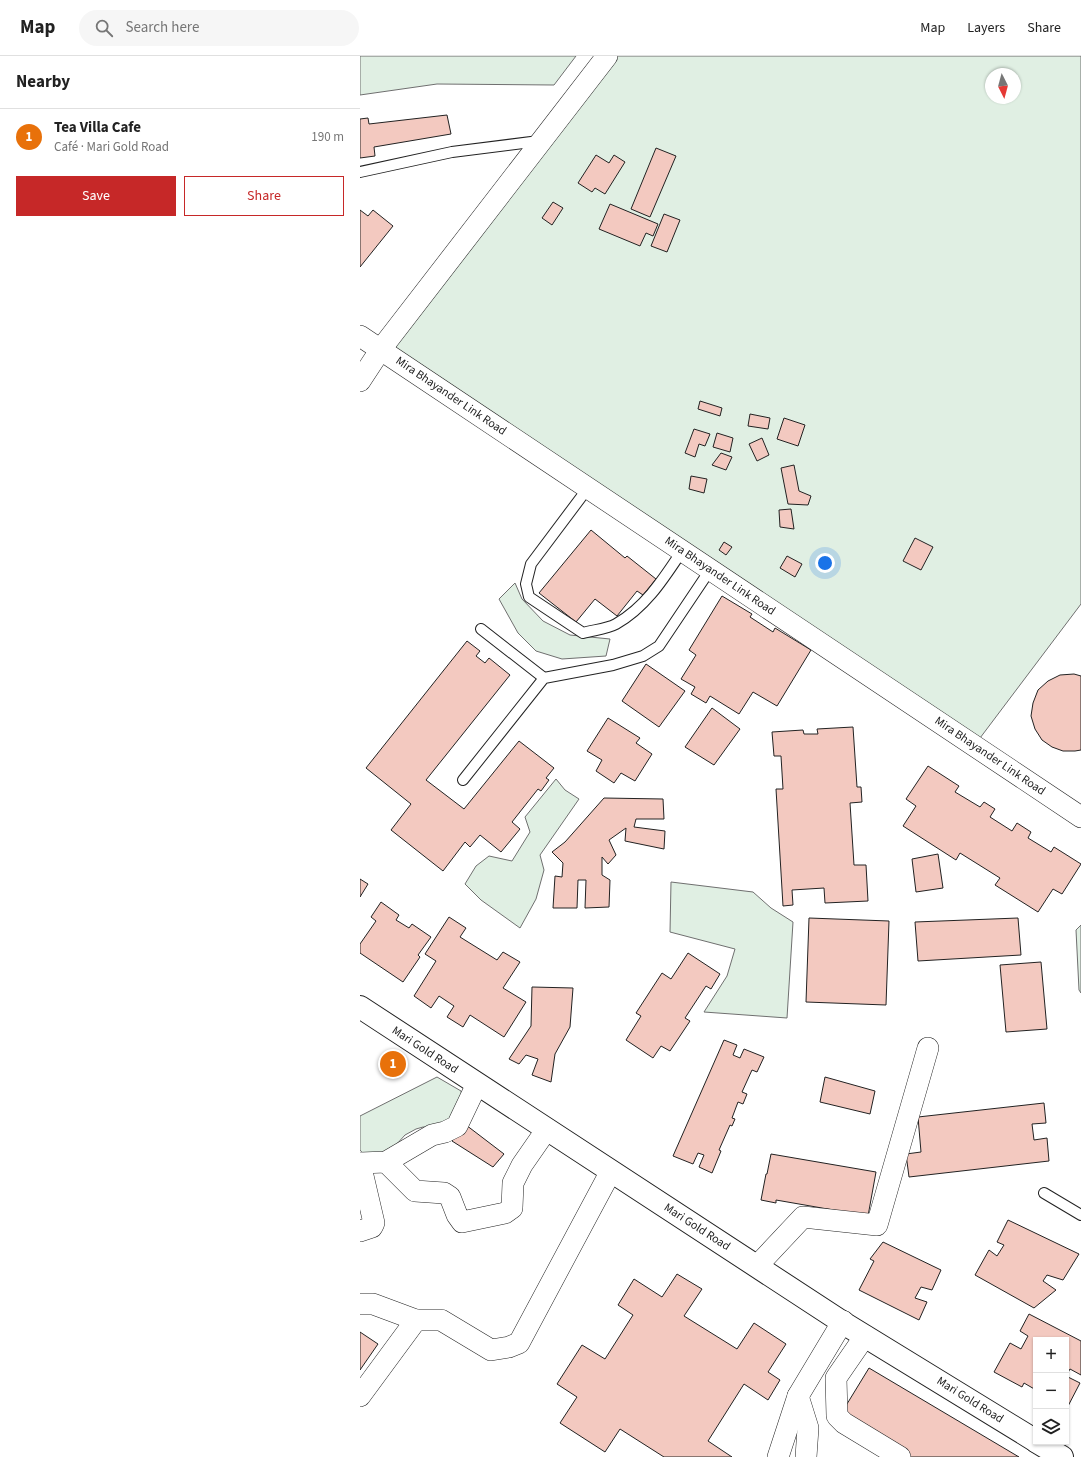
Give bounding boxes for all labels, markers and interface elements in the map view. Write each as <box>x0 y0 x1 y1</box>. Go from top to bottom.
search box <box>79 10 359 46</box>
text: Map <box>20 14 55 41</box>
icon: search <box>93 17 115 39</box>
text: Search here <box>125 17 199 38</box>
text: Map <box>920 18 945 38</box>
text: Layers <box>967 18 1005 38</box>
text: Share <box>1027 18 1061 38</box>
north arrow <box>985 68 1021 104</box>
text: Nearby <box>16 70 70 94</box>
text: Tea Villa Cafe <box>54 117 141 138</box>
text: 1 <box>26 128 32 146</box>
text: 190 m <box>311 128 344 146</box>
text: Café · Mari Gold Road <box>54 138 169 156</box>
button: Save <box>16 176 176 216</box>
button: Share <box>184 176 344 216</box>
street label: Mira Bhayander Link Road <box>392 353 510 439</box>
street label: Mira Bhayander Link Road <box>661 533 779 619</box>
your location <box>815 553 835 573</box>
street label: Mira Bhayander Link Road <box>931 713 1049 799</box>
street label: Mari Gold Road <box>388 1022 462 1078</box>
pin: 1 <box>380 1049 406 1079</box>
street label: Mari Gold Road <box>660 1199 734 1255</box>
map controls <box>1033 1337 1069 1445</box>
button: + <box>1033 1337 1069 1373</box>
street label: Mari Gold Road <box>933 1373 1007 1427</box>
button: − <box>1033 1373 1069 1409</box>
button: layers <box>1033 1409 1069 1445</box>

